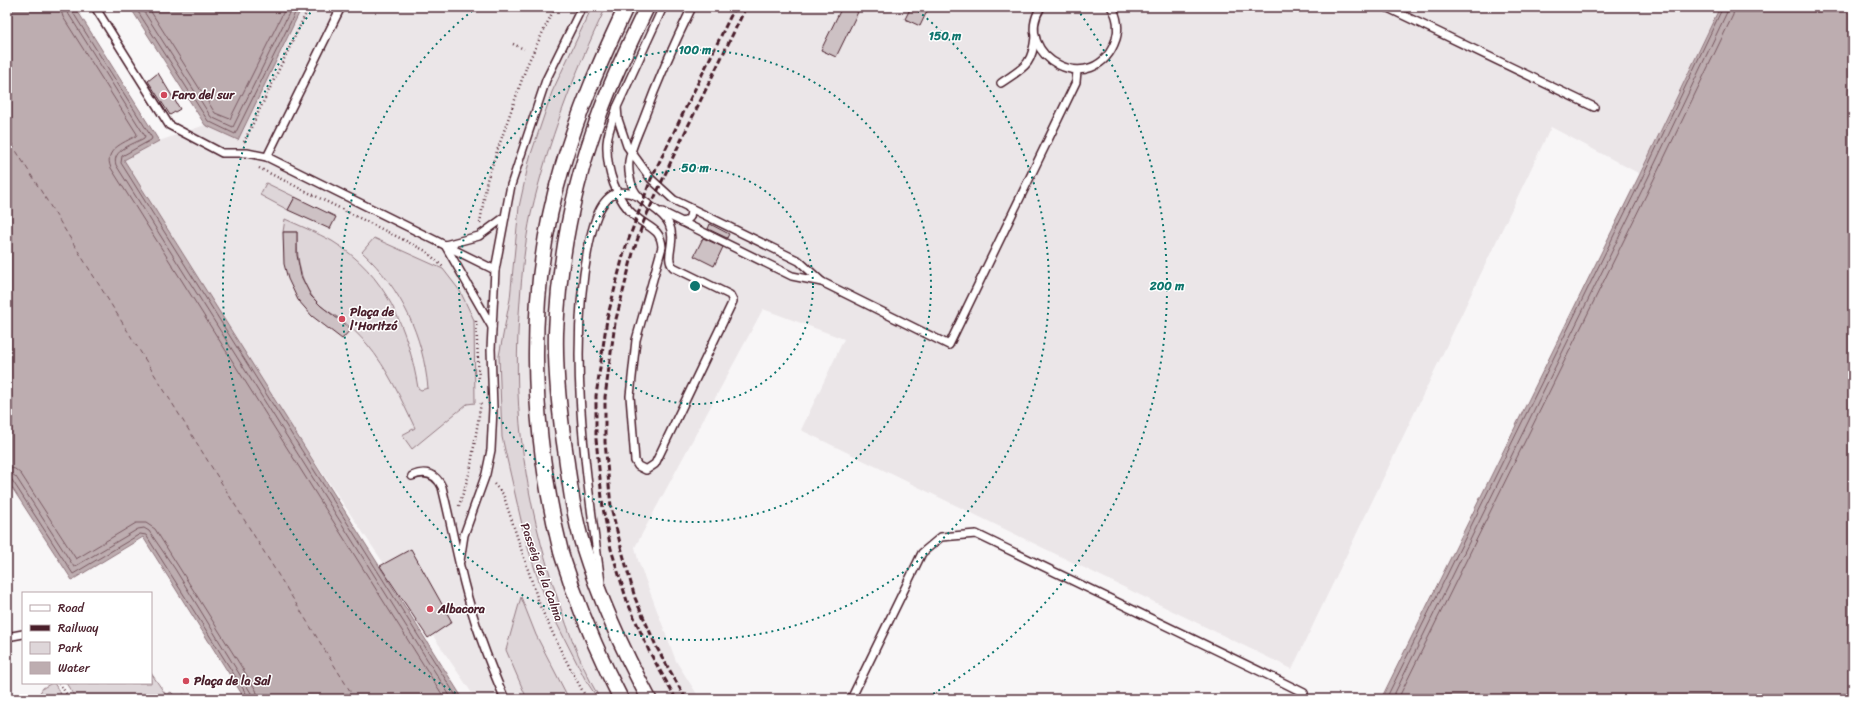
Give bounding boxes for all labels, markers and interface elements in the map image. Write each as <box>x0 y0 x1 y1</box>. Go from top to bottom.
text: 150 m <box>929 25 962 47</box>
text: 100 m <box>679 39 712 61</box>
place label: Faro del sur <box>171 84 235 106</box>
marker: Faro del sur <box>159 90 169 100</box>
text: 50 m <box>681 157 709 179</box>
text: 200 m <box>1149 275 1185 297</box>
centre of rings <box>688 279 702 293</box>
place label: Plaça de l'Horitzó <box>349 301 398 337</box>
marker: Plaça de l'Horitzó <box>337 314 347 324</box>
street label: Passeig de la Calma <box>514 520 570 624</box>
legend <box>22 592 152 684</box>
text: Road <box>58 597 85 619</box>
place label: Albacora <box>437 598 486 620</box>
marker: Albacora <box>425 604 435 614</box>
text: Railway <box>58 617 99 639</box>
text: Park <box>58 637 83 659</box>
text: Water <box>58 657 91 679</box>
place label: Plaça de la Sal <box>194 670 271 692</box>
marker: Plaça de la Sal <box>181 676 191 686</box>

